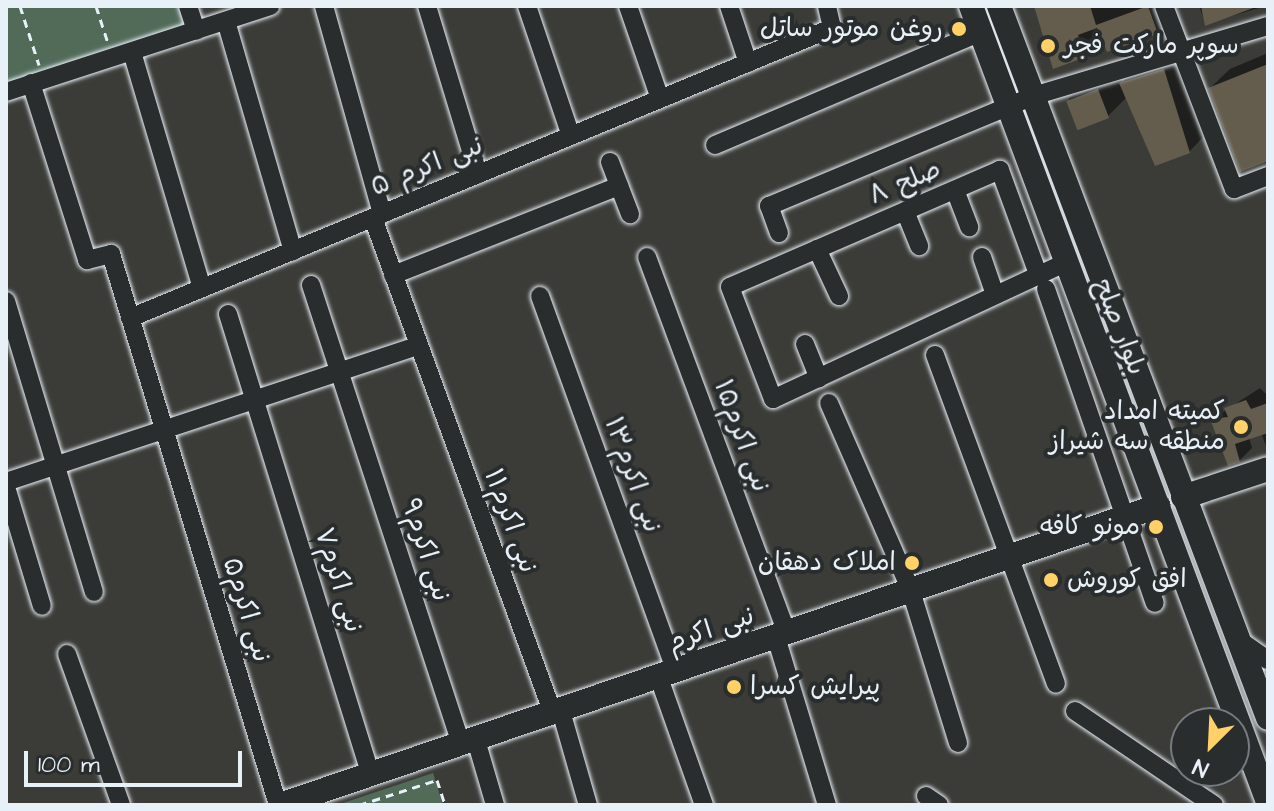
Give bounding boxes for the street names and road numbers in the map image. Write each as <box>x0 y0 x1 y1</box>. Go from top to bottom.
street label: نبی اکرم ۵ <box>366 130 488 204</box>
street label: ۸ صلح <box>864 154 946 212</box>
street label: بلوار صلح <box>1086 274 1152 380</box>
street label: نبی اکرم۱۵ <box>706 376 776 496</box>
street label: نبی اکرم۱۳ <box>597 413 667 537</box>
street label: نبی اکرم۱۱ <box>477 465 543 577</box>
street label: نبی اکرم۹ <box>394 495 456 605</box>
street label: نبی اکرم۷ <box>307 524 369 636</box>
street label: نبی اکرم۵ <box>215 554 277 666</box>
street label: نبی اکرم <box>664 601 758 659</box>

